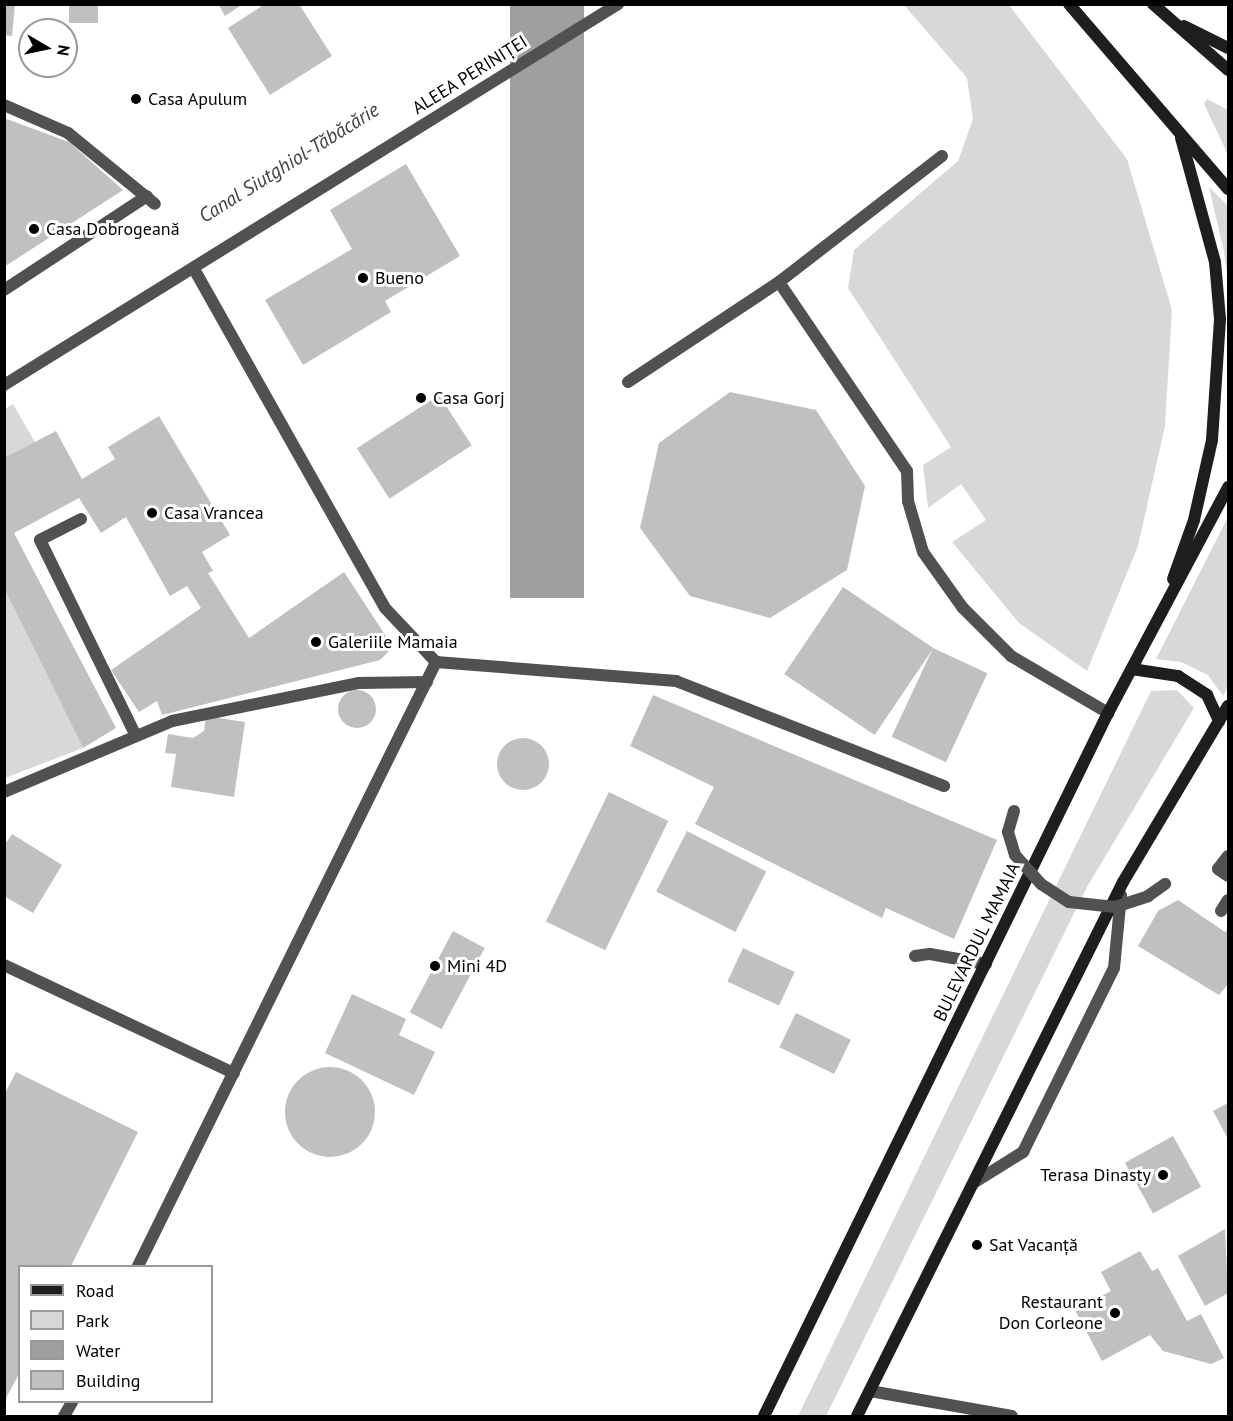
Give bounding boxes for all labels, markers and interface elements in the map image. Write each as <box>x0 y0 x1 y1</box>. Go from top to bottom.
north arrow <box>18 18 78 78</box>
street label: ALEEA PERINIȚEI <box>408 31 532 119</box>
text: N <box>53 44 75 57</box>
place label: Casa Apulum <box>148 88 248 110</box>
marker: Casa Apulum <box>129 92 143 106</box>
water label: Canal Siutghiol-Tăbăcărie <box>195 98 383 228</box>
place label: Casa Dobrogeană <box>46 218 180 240</box>
marker: Casa Dobrogeană <box>27 222 41 236</box>
place label: Bueno <box>375 267 424 289</box>
marker: Bueno <box>356 271 370 285</box>
place label: Casa Gorj <box>433 387 505 409</box>
marker: Casa Gorj <box>414 391 428 405</box>
place label: Casa Vrancea <box>164 502 264 524</box>
marker: Casa Vrancea <box>145 506 159 520</box>
place label: Galeriile Mamaia <box>328 631 458 653</box>
marker: Galeriile Mamaia <box>309 635 323 649</box>
street label: BULEVARDUL MAMAIA <box>929 859 1025 1025</box>
place label: Mini 4D <box>447 955 507 977</box>
marker: Mini 4D <box>428 959 442 973</box>
place label: Terasa Dinasty <box>1040 1164 1151 1186</box>
marker: Terasa Dinasty <box>1156 1168 1170 1182</box>
place label: Sat Vacanță <box>989 1234 1079 1256</box>
marker: Sat Vacanță <box>970 1238 984 1252</box>
legend <box>18 1265 213 1403</box>
text: Road <box>76 1279 114 1302</box>
place label: Restaurant Don Corleone <box>999 1292 1103 1334</box>
marker: Restaurant Don Corleone <box>1108 1306 1122 1320</box>
text: Park <box>76 1309 109 1332</box>
text: Water <box>76 1339 120 1362</box>
text: Building <box>76 1369 140 1392</box>

